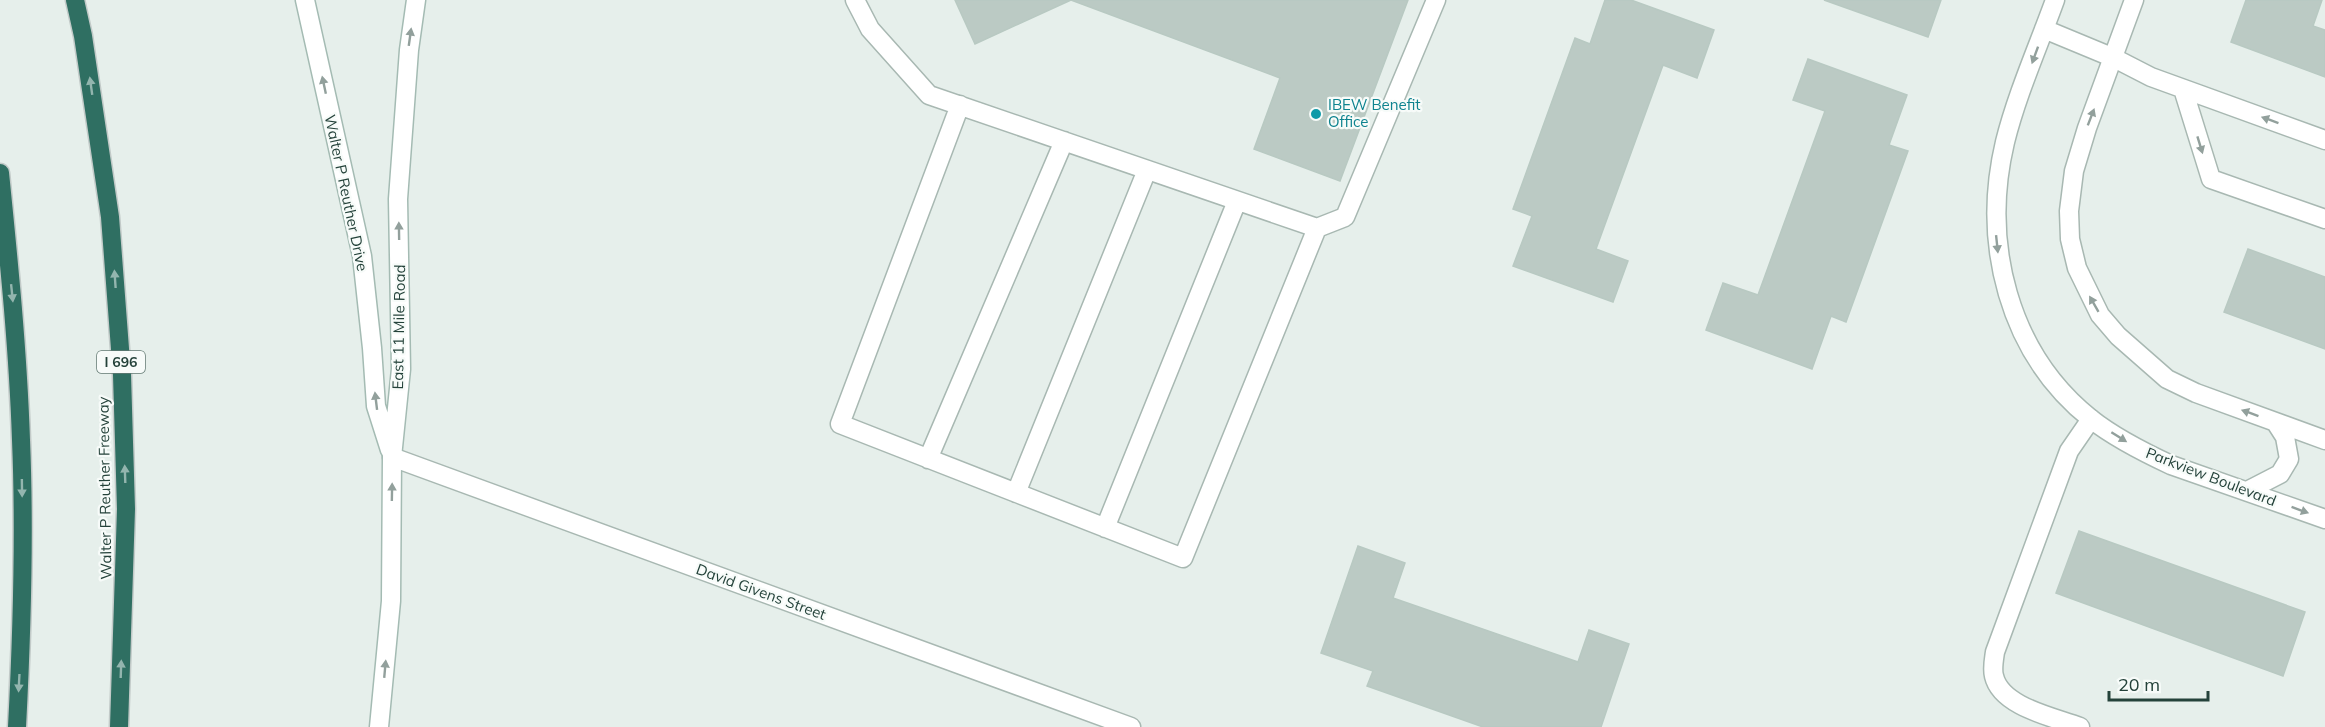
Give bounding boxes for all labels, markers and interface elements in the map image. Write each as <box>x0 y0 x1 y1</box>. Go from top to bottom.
one-way arrow <box>406 27 415 46</box>
one-way arrow <box>2029 46 2039 64</box>
one-way arrow <box>86 76 95 95</box>
one-way arrow <box>319 76 328 95</box>
place label: IBEW Benefit Office <box>1328 95 1421 131</box>
marker: IBEW Benefit Office <box>1309 107 1323 121</box>
one-way arrow <box>2087 108 2096 126</box>
street label: Walter P Reuther Drive <box>321 113 372 273</box>
one-way arrow <box>2261 115 2279 125</box>
one-way arrow <box>2196 136 2205 154</box>
one-way arrow <box>394 222 404 241</box>
one-way arrow <box>1992 235 2002 254</box>
street label: East 11 Mile Road <box>388 264 409 390</box>
one-way arrow <box>110 269 119 288</box>
one-way arrow <box>7 284 17 303</box>
one-way arrow <box>2089 296 2100 312</box>
road number: I 696 <box>97 351 145 373</box>
one-way arrow <box>371 392 381 411</box>
street label: Walter P Reuther Freeway <box>93 396 116 580</box>
one-way arrow <box>2241 408 2259 418</box>
one-way arrow <box>2111 432 2128 443</box>
street label: Parkview Boulevard <box>2143 443 2279 510</box>
one-way arrow <box>120 464 130 483</box>
one-way arrow <box>17 479 27 498</box>
one-way arrow <box>387 483 396 502</box>
one-way arrow <box>2291 506 2309 515</box>
street label: David Givens Street <box>694 559 829 624</box>
one-way arrow <box>117 659 126 678</box>
one-way arrow <box>380 659 390 678</box>
scale bar <box>2109 664 2208 702</box>
text: 20 m <box>2118 673 2160 696</box>
one-way arrow <box>14 674 23 693</box>

